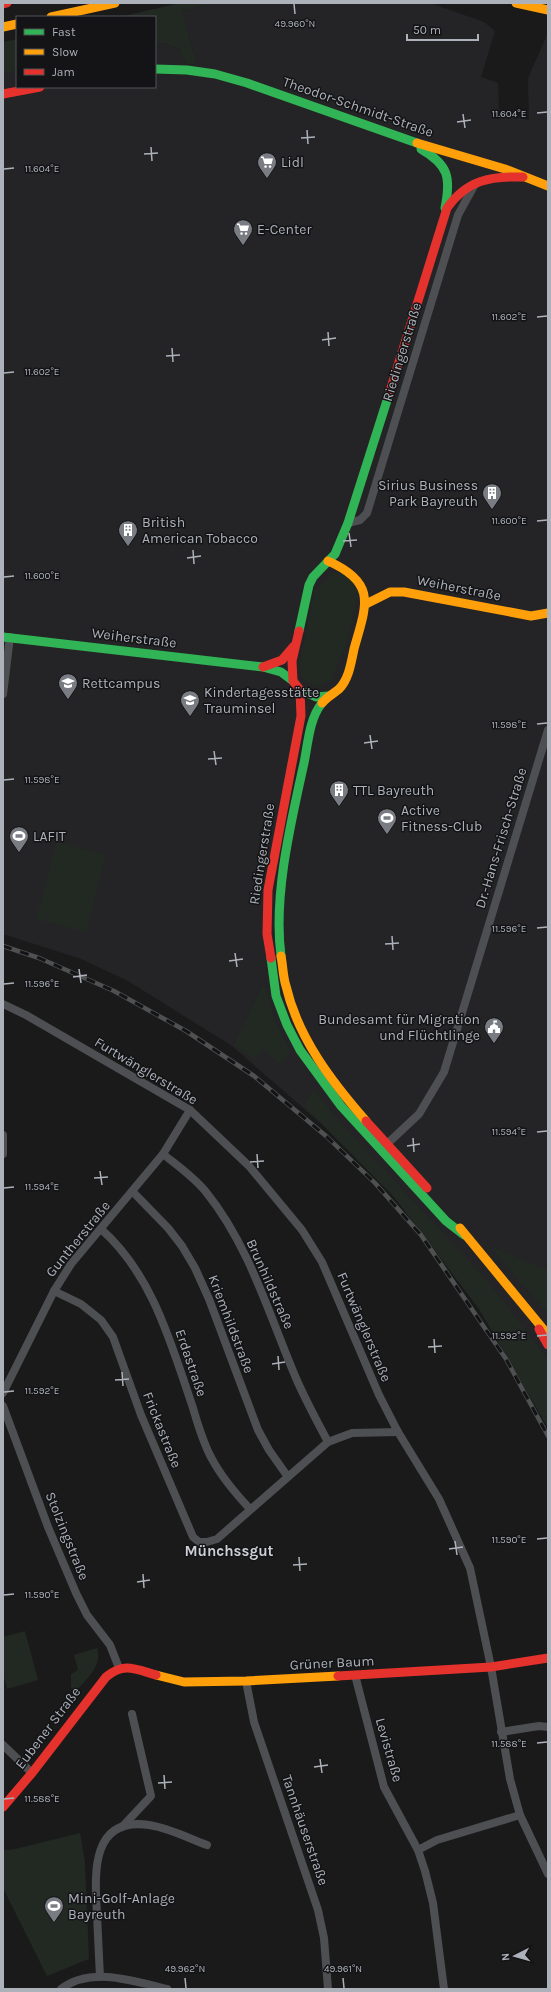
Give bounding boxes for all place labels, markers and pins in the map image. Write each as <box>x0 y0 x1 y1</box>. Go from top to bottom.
supermarket icon: Lidl <box>256 151 278 179</box>
place label: Lidl <box>281 154 304 171</box>
supermarket icon: E-Center <box>232 218 254 246</box>
place label: E-Center <box>257 221 312 238</box>
place label: Sirius Business Park Bayreuth <box>378 477 478 510</box>
building icon: Sirius Business Park Bayreuth <box>481 482 503 510</box>
place label: British American Tobacco <box>142 514 258 547</box>
building icon: British American Tobacco <box>117 519 139 547</box>
school or university icon: Rettcampus <box>57 672 79 700</box>
place label: Rettcampus <box>82 675 160 692</box>
place label: Kindertagesstätte Trauminsel <box>204 684 319 717</box>
school or university icon: Kindertagesstätte Trauminsel <box>179 689 201 717</box>
building icon: TTL Bayreuth <box>328 779 350 807</box>
place label: TTL Bayreuth <box>353 782 434 799</box>
place label: Active Fitness-Club <box>401 802 482 835</box>
sports icon: Active Fitness-Club <box>376 807 398 835</box>
sports icon: LAFIT <box>8 825 30 853</box>
place label: LAFIT <box>33 828 66 845</box>
place label: Bundesamt für Migration und Flüchtlinge <box>318 1011 480 1044</box>
public building icon: Bundesamt für Migration und Flüchtlinge <box>483 1016 505 1044</box>
place label: Mini-Golf-Anlage Bayreuth <box>68 1890 175 1923</box>
sports icon: Mini-Golf-Anlage Bayreuth <box>43 1895 65 1923</box>

